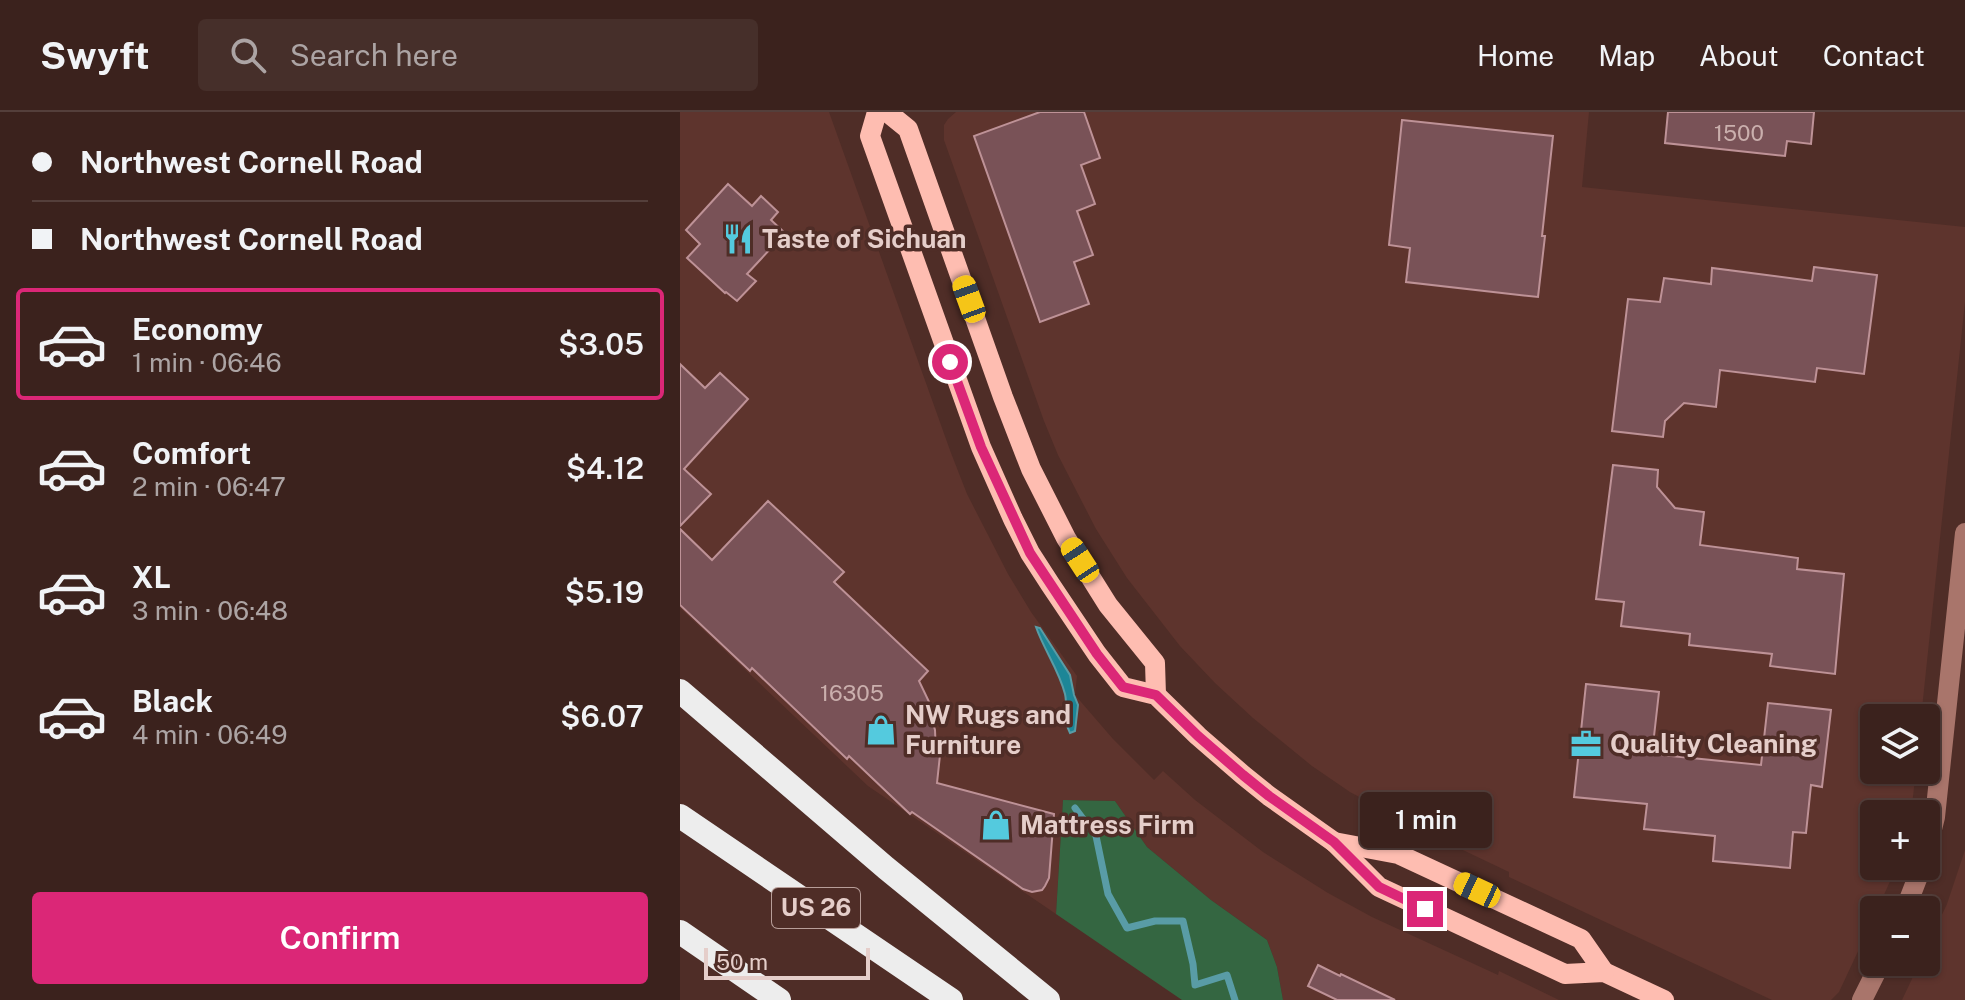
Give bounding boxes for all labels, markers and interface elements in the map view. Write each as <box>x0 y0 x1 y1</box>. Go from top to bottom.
search box <box>198 19 758 91</box>
text: Swyft <box>40 33 150 78</box>
icon: search <box>226 33 270 77</box>
text: Search here <box>290 37 458 73</box>
text: Home <box>1477 39 1554 72</box>
text: Map <box>1598 39 1655 72</box>
text: About <box>1699 39 1779 72</box>
text: Contact <box>1823 39 1925 72</box>
house number: 1500 <box>1714 120 1764 146</box>
text: Northwest Cornell Road <box>80 144 423 180</box>
text: Northwest Cornell Road <box>80 221 423 257</box>
restaurant icon: Taste of Sichuan <box>721 222 755 256</box>
place label: Taste of Sichuan <box>762 223 967 254</box>
car <box>950 272 988 326</box>
icon: car <box>36 308 108 380</box>
text: Economy <box>132 311 263 347</box>
text: $3.05 <box>558 326 644 362</box>
route start <box>932 344 968 380</box>
text: 1 min · 06:46 <box>132 347 282 378</box>
icon: car <box>36 432 108 504</box>
text: Comfort <box>132 435 251 471</box>
text: $4.12 <box>566 450 644 486</box>
text: 2 min · 06:47 <box>132 471 286 502</box>
car <box>1057 533 1103 587</box>
icon: car <box>36 556 108 628</box>
text: XL <box>132 559 171 595</box>
text: $5.19 <box>565 574 644 610</box>
text: 3 min · 06:48 <box>132 595 288 626</box>
icon: car <box>36 680 108 752</box>
house number: 16305 <box>820 680 884 706</box>
text: Black <box>132 683 213 719</box>
text: $6.07 <box>560 698 644 734</box>
place label: NW Rugs and Furniture <box>905 699 1071 760</box>
map controls <box>1860 704 1940 976</box>
button: layers <box>1860 704 1940 784</box>
shop icon: NW Rugs and Furniture <box>864 713 898 747</box>
text: 4 min · 06:49 <box>132 719 287 750</box>
office icon: Quality Cleaning <box>1569 727 1603 761</box>
place label: Quality Cleaning <box>1610 728 1817 759</box>
callout: 1 min <box>1359 793 1491 849</box>
button: + <box>1860 800 1940 880</box>
text: 1 min <box>1395 804 1457 835</box>
shop icon: Mattress Firm <box>979 808 1013 842</box>
place label: Mattress Firm <box>1020 809 1194 840</box>
car <box>1450 869 1504 911</box>
road number: US 26 <box>772 888 860 928</box>
route end <box>1407 891 1443 927</box>
button: Confirm <box>32 892 648 984</box>
button: − <box>1860 896 1940 976</box>
scale bar <box>704 944 870 980</box>
text: 50 m <box>716 949 768 975</box>

